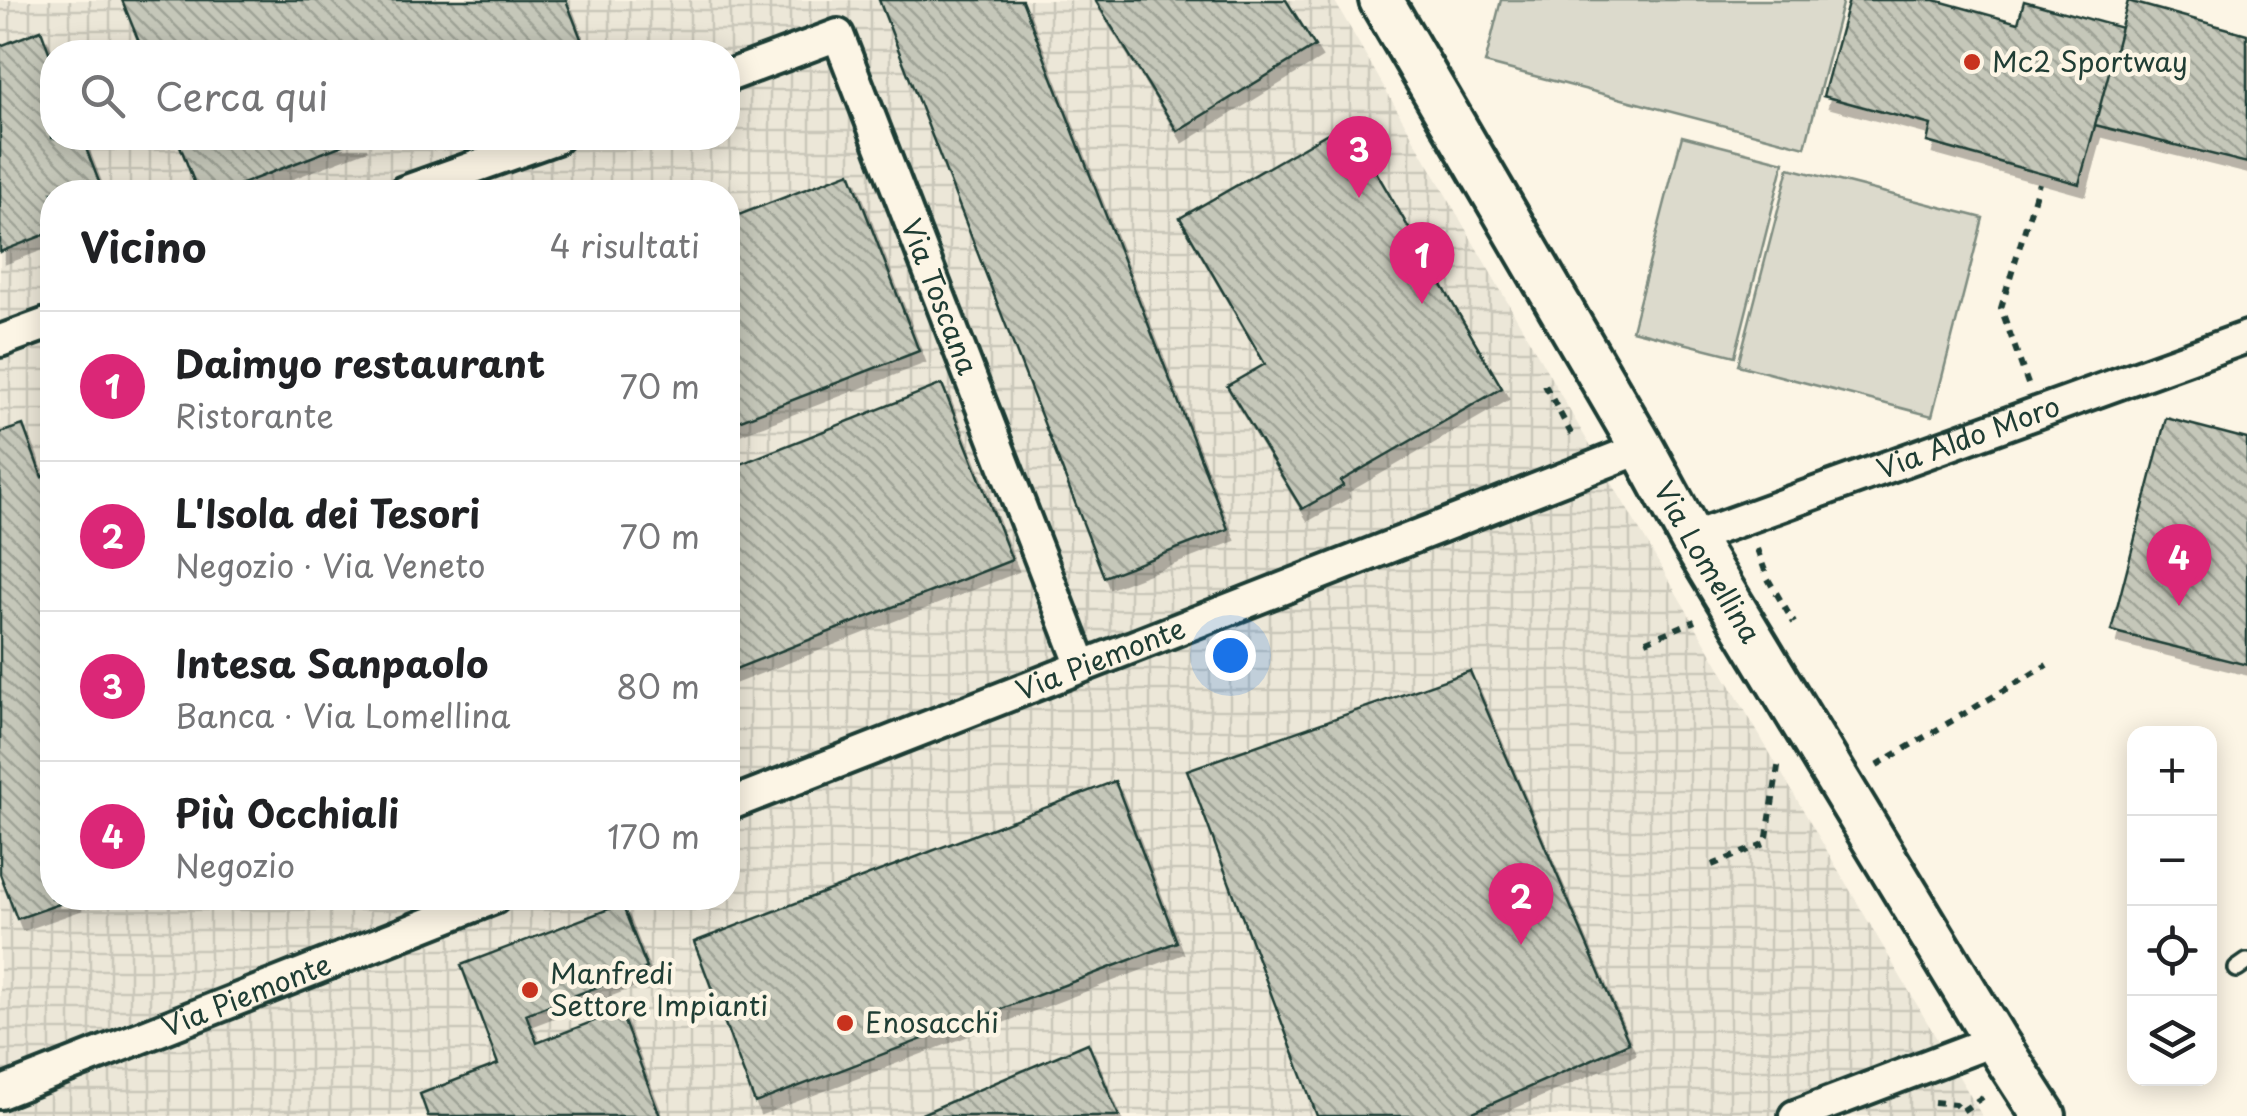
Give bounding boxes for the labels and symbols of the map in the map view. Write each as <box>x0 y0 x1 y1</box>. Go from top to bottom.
place label: Mc2 Sportway <box>1992 39 2188 82</box>
marker: Mc2 Sportway <box>1961 51 1983 73</box>
pin: 3 <box>1326 116 1392 198</box>
street label: Via Toscana <box>891 212 990 381</box>
pin: 1 <box>1390 222 1454 304</box>
street label: Via Aldo Moro <box>1870 383 2066 489</box>
street label: Via Lomellina <box>1644 473 1773 651</box>
pin: 4 <box>2146 524 2212 606</box>
street label: Via Piemonte <box>1009 606 1191 711</box>
your location <box>1205 630 1256 681</box>
pin: 2 <box>1488 862 1554 945</box>
street label: Via Piemonte <box>155 942 337 1047</box>
place label: Manfredi Settore Impianti <box>550 951 768 1026</box>
marker: Manfredi Settore Impianti <box>519 979 541 1001</box>
place label: Enosacchi <box>865 1000 999 1043</box>
marker: Enosacchi <box>834 1012 856 1034</box>

